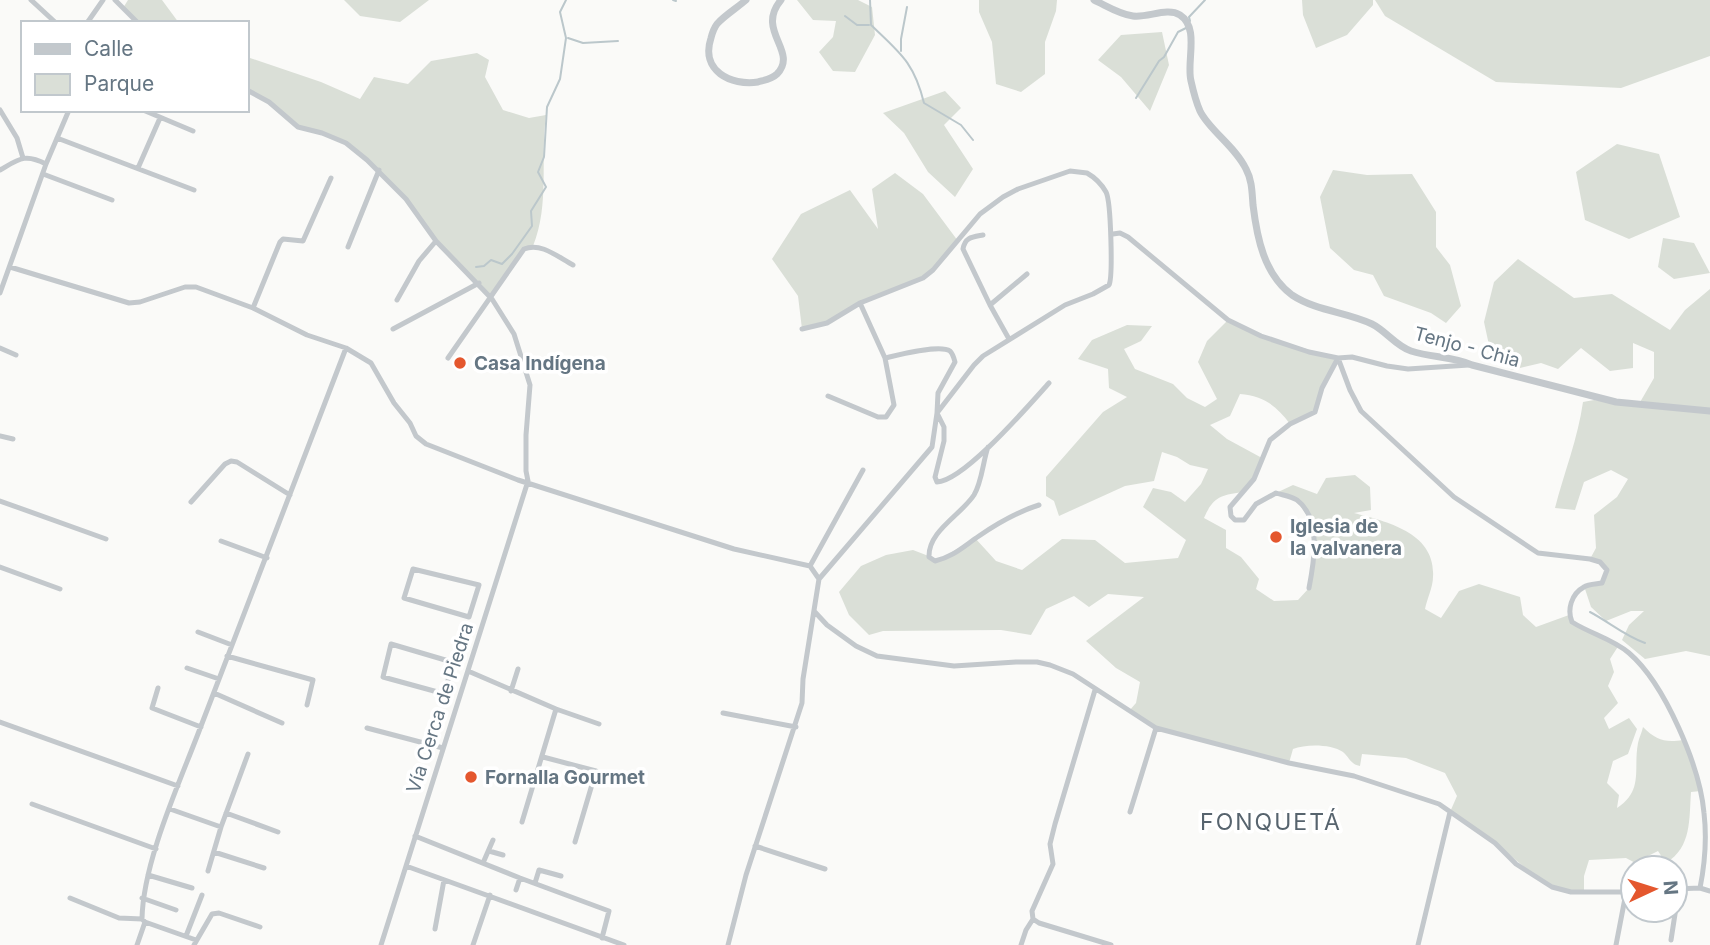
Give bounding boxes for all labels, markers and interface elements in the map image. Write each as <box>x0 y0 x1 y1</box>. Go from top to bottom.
legend <box>21 21 248 112</box>
text: Calle <box>84 36 134 61</box>
text: Parque <box>84 71 154 96</box>
street label: Tenjo - Chia <box>1411 322 1523 372</box>
place label: Casa Indígena <box>474 352 606 375</box>
marker: Casa Indígena <box>452 355 468 371</box>
place label: Iglesia de la valvanera <box>1290 515 1402 560</box>
marker: Iglesia de la valvanera <box>1268 529 1284 545</box>
street label: Vía Cerca de Piedra <box>402 620 478 796</box>
place label: Fornalla Gourmet <box>485 766 645 789</box>
marker: Fornalla Gourmet <box>463 769 479 785</box>
district label: FONQUETÁ <box>1200 808 1342 836</box>
north arrow <box>1619 854 1689 924</box>
text: N <box>1658 880 1682 896</box>

